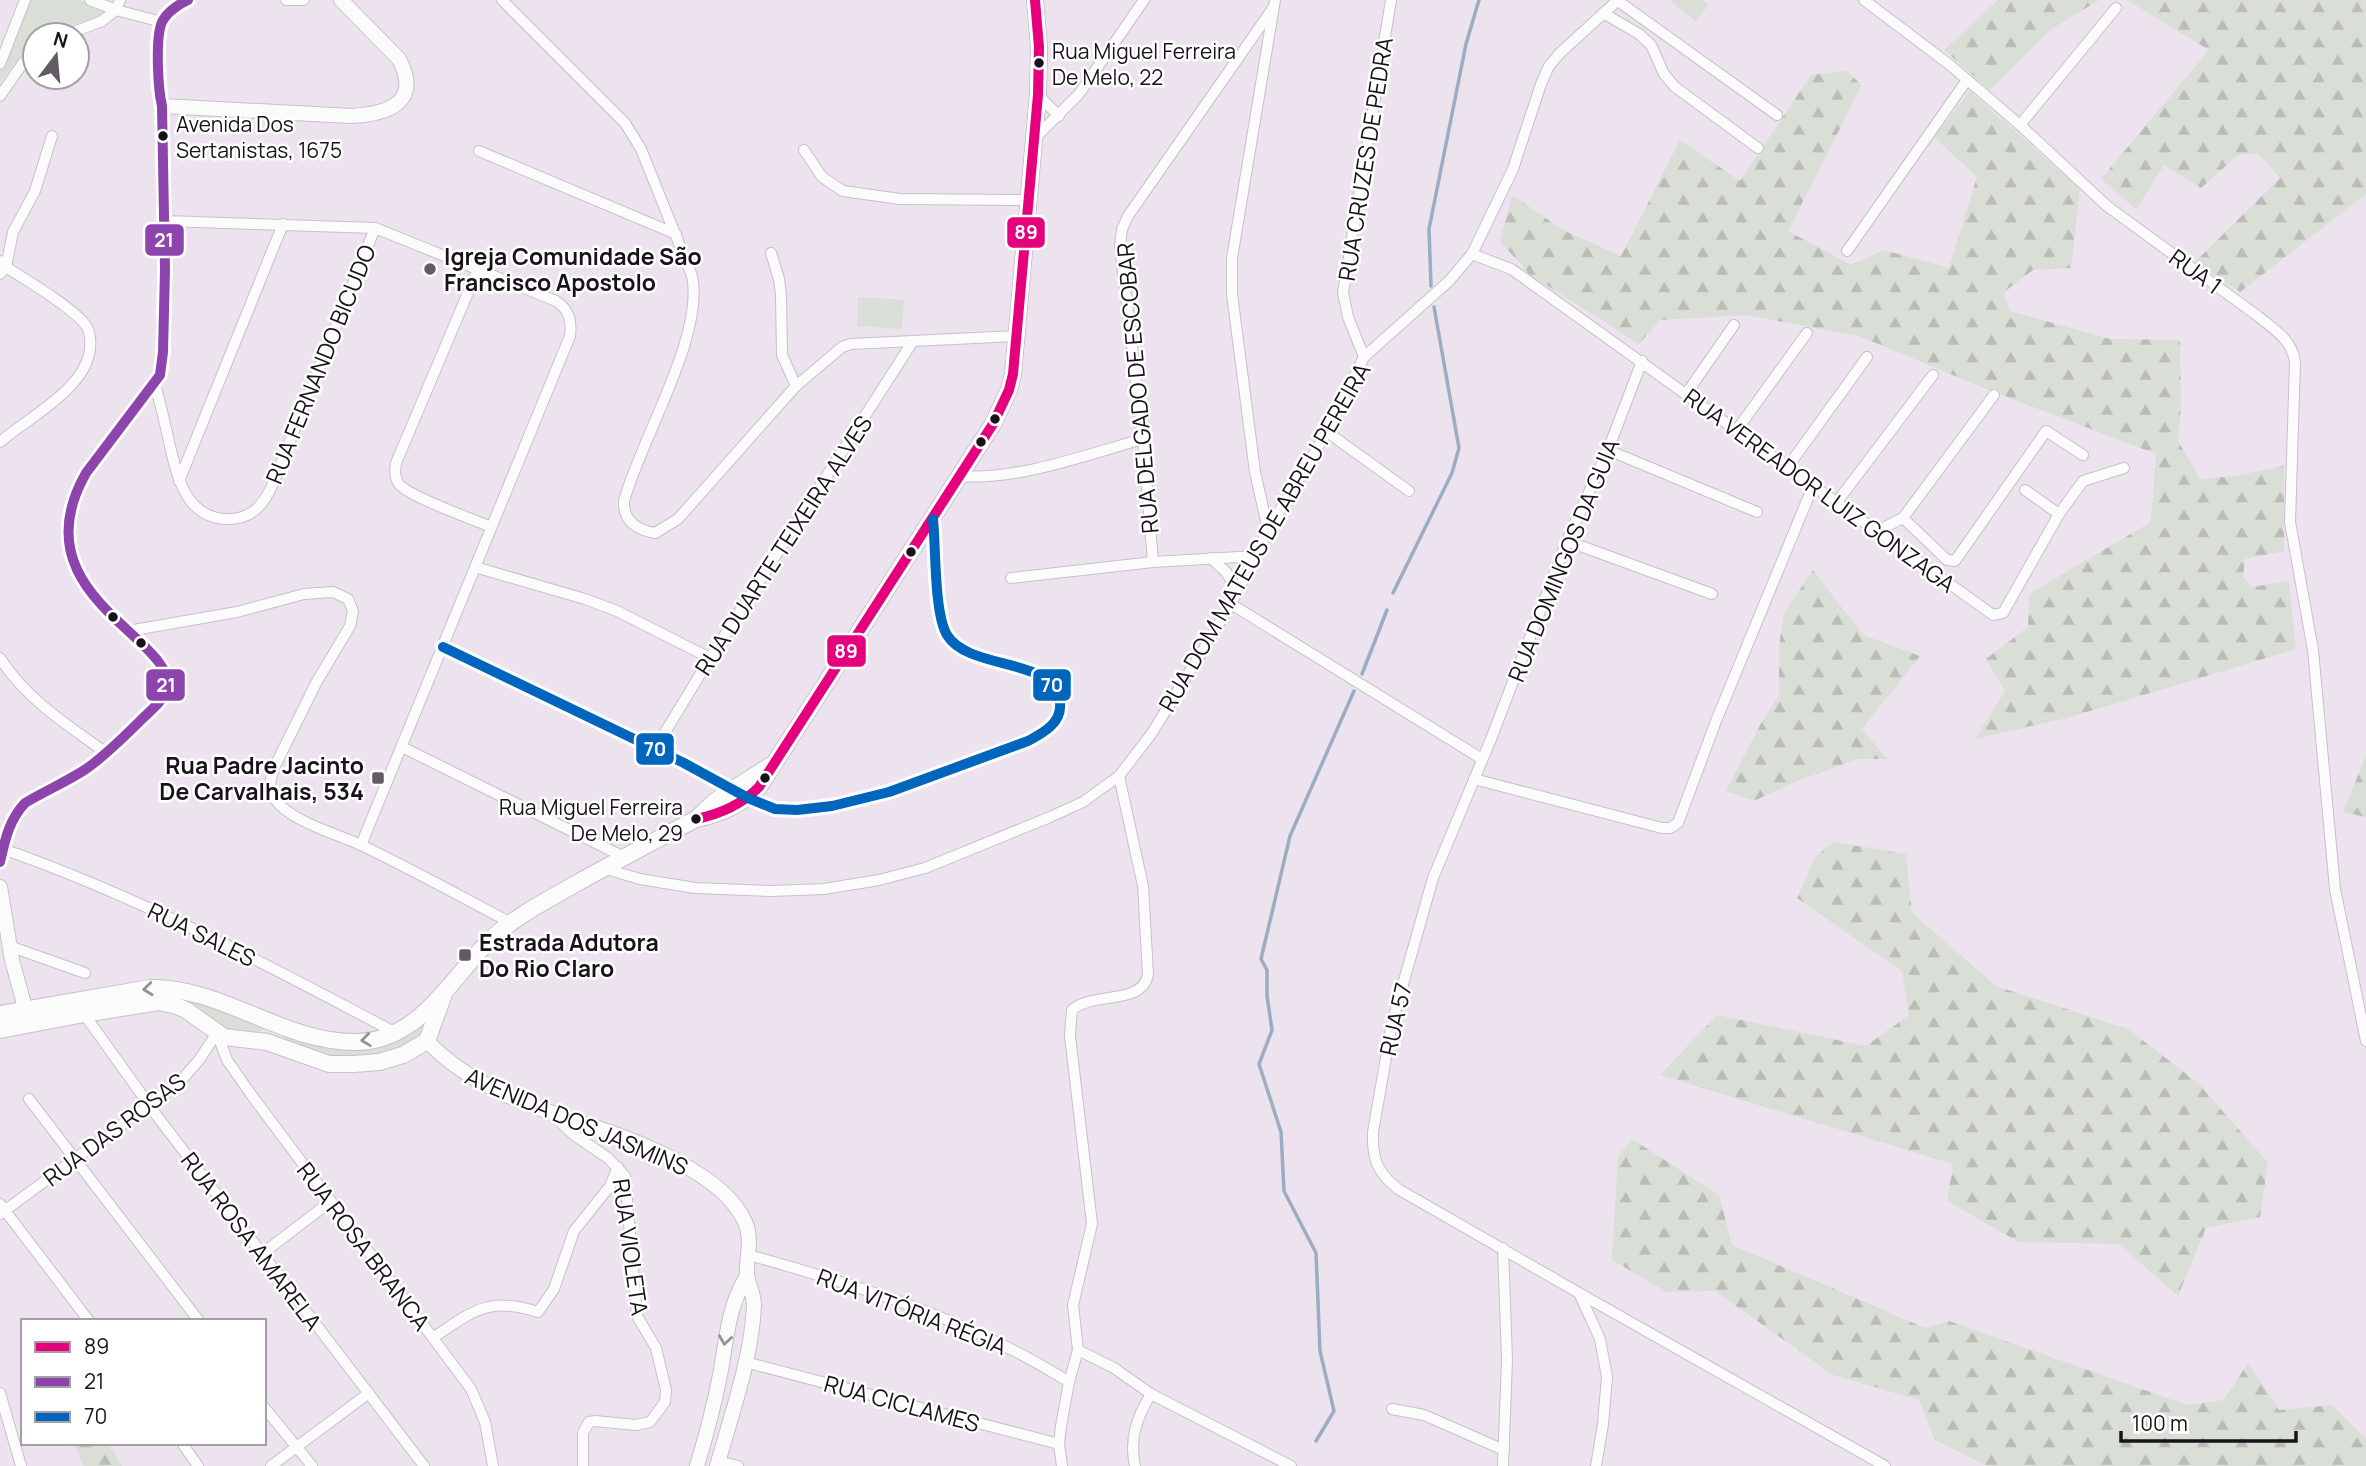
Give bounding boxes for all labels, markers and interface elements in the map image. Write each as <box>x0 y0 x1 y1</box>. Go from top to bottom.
north arrow <box>21 21 91 91</box>
text: N <box>51 25 71 54</box>
street label: RUA CRUZES DE PEDRA <box>1330 34 1400 283</box>
place label: Rua Miguel Ferreira De Melo, 22 <box>1052 37 1236 91</box>
marker: Rua Miguel Ferreira De Melo, 22 <box>1032 56 1046 70</box>
place label: Avenida Dos Sertanistas, 1675 <box>176 110 342 164</box>
marker: Avenida Dos Sertanistas, 1675 <box>156 129 170 143</box>
line badge: 89 <box>1006 216 1046 249</box>
text: 89 <box>1014 219 1038 245</box>
line badge: 21 <box>144 223 185 257</box>
text: 21 <box>154 227 174 253</box>
street label: RUA FERNANDO BICUDO <box>257 240 383 488</box>
place label: Igreja Comunidade São Francisco Apostolo <box>444 240 702 298</box>
street label: RUA DELGADO DE ESCOBAR <box>1108 241 1166 535</box>
street label: RUA 1 <box>2163 241 2229 301</box>
marker: Igreja Comunidade São Francisco Apostolo <box>422 261 438 277</box>
street label: RUA DOM MATEUS DE ABREU PEREIRA <box>1151 356 1378 717</box>
street label: RUA VEREADOR LUIZ GONZAGA <box>1678 380 1963 600</box>
street label: RUA DUARTE TEIXEIRA ALVES <box>687 409 879 681</box>
unlabelled marker <box>988 412 1002 426</box>
street label: RUA DOMINGOS DA GUIA <box>1500 433 1627 686</box>
unlabelled marker <box>974 435 988 449</box>
unlabelled marker <box>904 545 918 559</box>
unlabelled marker <box>106 610 120 624</box>
line badge: 89 <box>826 634 867 668</box>
unlabelled marker <box>134 636 148 650</box>
text: 89 <box>834 638 858 664</box>
line badge: 21 <box>145 668 186 702</box>
line badge: 70 <box>1032 668 1072 702</box>
text: 21 <box>156 672 176 698</box>
text: 70 <box>1041 672 1063 698</box>
line badge: 70 <box>635 732 675 766</box>
text: 70 <box>644 736 666 762</box>
place label: Rua Padre Jacinto De Carvalhais, 534 <box>159 749 364 807</box>
marker: Rua Padre Jacinto De Carvalhais, 534 <box>370 770 386 786</box>
unlabelled marker <box>758 771 772 785</box>
place label: Rua Miguel Ferreira De Melo, 29 <box>499 793 683 847</box>
marker: Rua Miguel Ferreira De Melo, 29 <box>689 812 703 826</box>
street label: RUA SALES <box>143 894 261 974</box>
place label: Estrada Adutora Do Rio Claro <box>479 926 659 984</box>
marker: Estrada Adutora Do Rio Claro <box>457 947 473 963</box>
street label: RUA 57 <box>1371 979 1419 1059</box>
one-way arrow <box>142 982 154 997</box>
one-way arrow <box>360 1032 371 1047</box>
street label: AVENIDA DOS JASMINS <box>461 1060 693 1182</box>
street label: RUA DAS ROSAS <box>36 1065 192 1193</box>
street label: RUA ROSA AMARELA <box>174 1145 330 1337</box>
street label: RUA ROSA BRANCA <box>290 1155 438 1337</box>
street label: RUA VIOLETA <box>606 1177 656 1318</box>
street label: RUA VITÓRIA RÉGIA <box>813 1260 1012 1362</box>
legend <box>21 1319 266 1445</box>
text: 89 <box>84 1332 109 1360</box>
one-way arrow <box>718 1334 733 1346</box>
text: 21 <box>84 1367 104 1395</box>
street label: RUA CICLAMES <box>821 1367 983 1439</box>
scale bar <box>2121 1400 2296 1444</box>
text: 70 <box>84 1402 107 1430</box>
text: 100 m <box>2132 1409 2188 1437</box>

